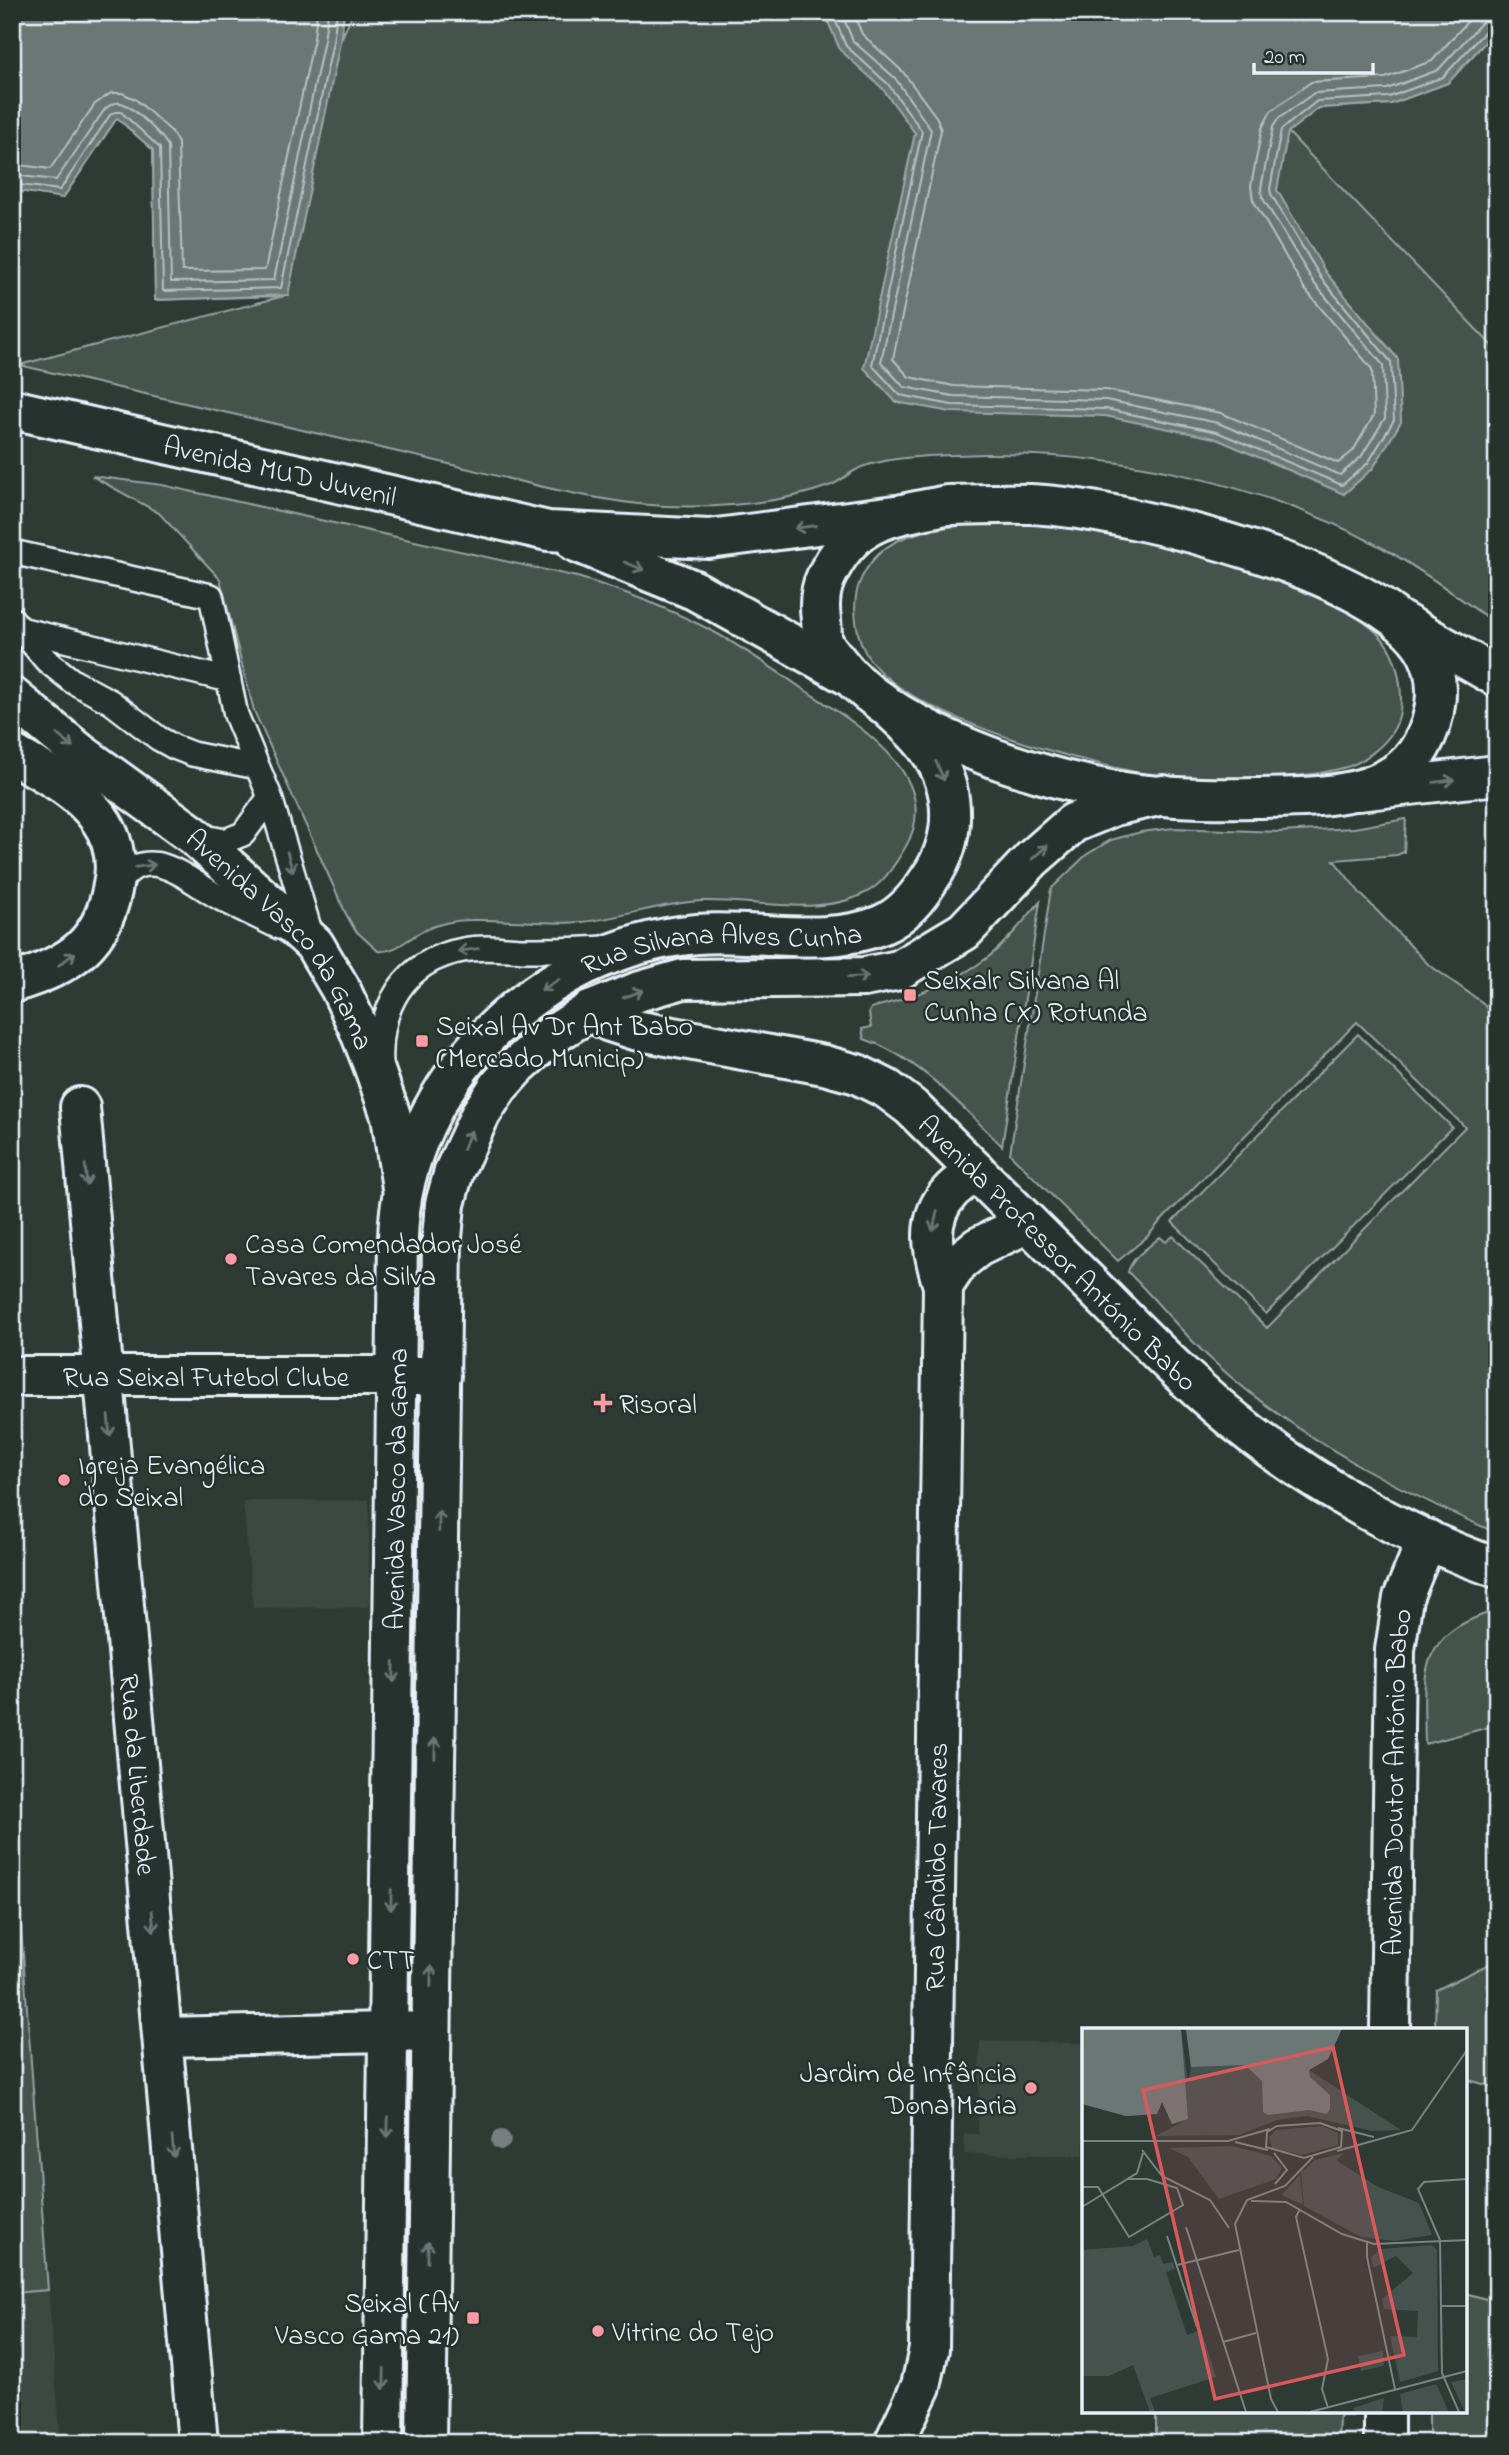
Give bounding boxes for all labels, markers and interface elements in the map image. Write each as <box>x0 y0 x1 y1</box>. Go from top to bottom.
scale bar <box>1254 32 1372 76</box>
text: 20 m <box>1264 43 1305 73</box>
street label: Avenida MUD Juvenil <box>159 427 400 520</box>
one-way arrow <box>794 520 817 533</box>
one-way arrow <box>622 560 644 573</box>
one-way arrow <box>55 733 73 749</box>
one-way arrow <box>934 760 947 781</box>
one-way arrow <box>1433 775 1455 788</box>
street label: Avenida Vasco da Gama <box>175 820 382 1057</box>
one-way arrow <box>1031 844 1049 860</box>
one-way arrow <box>285 851 298 873</box>
one-way arrow <box>134 859 156 872</box>
street label: Rua Silvana Alves Cunha <box>575 915 866 988</box>
one-way arrow <box>457 944 480 957</box>
one-way arrow <box>57 952 76 967</box>
place label: Seixalr Silvana Al Cunha (X) Rotunda <box>924 962 1148 1035</box>
one-way arrow <box>846 970 869 983</box>
one-way arrow <box>541 979 561 993</box>
one-way arrow <box>621 987 643 999</box>
marker: Seixalr Silvana Al Cunha (X) Rotunda <box>902 987 918 1003</box>
place label: Seixal Av Dr Ant Babo (Mercado Municip) <box>436 1008 693 1081</box>
marker: Seixal Av Dr Ant Babo (Mercado Municip) <box>414 1033 430 1049</box>
street label: Avenida Professor António Babo <box>907 1107 1205 1403</box>
one-way arrow <box>461 1130 474 1151</box>
one-way arrow <box>80 1163 93 1185</box>
one-way arrow <box>928 1209 942 1232</box>
place label: Casa Comendador José Tavares da Silva <box>245 1226 522 1299</box>
marker: Casa Comendador José Tavares da Silva <box>223 1251 239 1267</box>
street label: Avenida Vasco da Gama <box>376 1348 421 1630</box>
street label: Rua Seixal Futebol Clube <box>63 1359 350 1400</box>
place label: Risoral <box>619 1386 697 1427</box>
marker: Risoral <box>593 1393 613 1413</box>
one-way arrow <box>103 1414 116 1436</box>
place label: Igreja Evangélica do Seixal <box>78 1447 265 1520</box>
marker: Igreja Evangélica do Seixal <box>56 1472 72 1488</box>
one-way arrow <box>432 1509 446 1532</box>
street label: Avenida Doutor António Babo <box>1374 1606 1425 1956</box>
one-way arrow <box>387 1660 400 1683</box>
street label: Rua da Liberdade <box>106 1672 165 1878</box>
one-way arrow <box>428 1737 442 1760</box>
street label: Rua Cândido Tavares <box>917 1742 961 1992</box>
one-way arrow <box>384 1888 398 1911</box>
one-way arrow <box>147 1909 160 1931</box>
place label: CTT <box>367 1942 414 1983</box>
marker: CTT <box>345 1951 361 1967</box>
one-way arrow <box>424 1964 438 1987</box>
inset map <box>1082 2028 1467 2413</box>
place label: Jardim de Infância Dona Maria <box>800 2055 1017 2128</box>
marker: Jardim de Infância Dona Maria <box>1023 2080 1039 2096</box>
one-way arrow <box>381 2115 395 2138</box>
one-way arrow <box>167 2135 180 2158</box>
one-way arrow <box>421 2241 435 2264</box>
place label: Seixal (Av Vasco Gama 21) <box>274 2285 459 2358</box>
marker: Seixal (Av Vasco Gama 21) <box>465 2310 481 2326</box>
place label: Vitrine do Tejo <box>611 2314 774 2355</box>
marker: Vitrine do Tejo <box>590 2323 606 2339</box>
one-way arrow <box>377 2367 391 2390</box>

